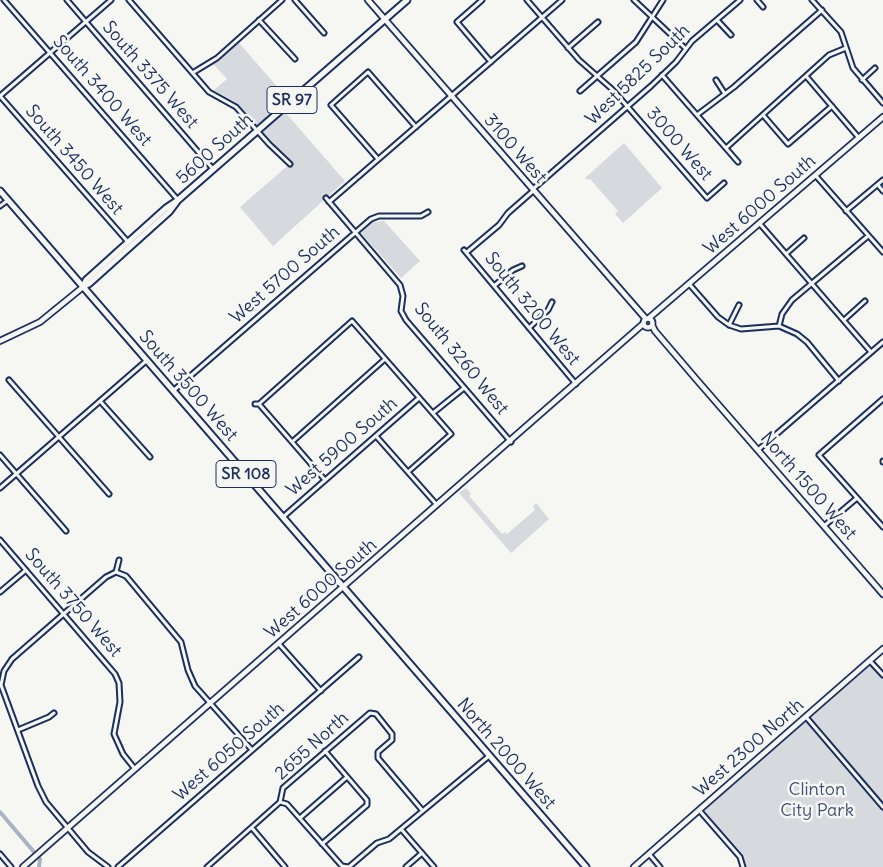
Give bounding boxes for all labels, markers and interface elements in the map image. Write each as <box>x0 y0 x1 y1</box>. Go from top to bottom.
street label: South 3375 West <box>98 17 202 133</box>
street label: West 5825 South <box>581 20 695 130</box>
street label: South 3400 West <box>48 31 156 151</box>
road number: SR 97 <box>267 86 317 114</box>
street label: South 3450 West <box>21 101 127 219</box>
street label: 3000 West <box>641 103 717 185</box>
street label: 5600 South <box>172 109 258 189</box>
street label: 3100 West <box>479 110 551 188</box>
street label: West 6000 South <box>700 151 820 259</box>
street label: West 5700 South <box>226 222 344 328</box>
street label: South 3200 West <box>480 248 584 370</box>
street label: South 3260 West <box>409 299 513 419</box>
street label: South 3500 West <box>134 326 242 446</box>
street label: West 5900 South <box>282 393 402 501</box>
street label: North 1500 West <box>755 428 861 544</box>
road number: SR 108 <box>216 460 276 488</box>
street label: West 6000 South <box>261 535 381 643</box>
street label: South 3750 West <box>20 544 126 662</box>
street label: North 2000 West <box>452 694 560 814</box>
street label: West 2300 North <box>690 695 808 801</box>
street label: West 6050 South <box>169 698 289 806</box>
street label: 2655 North <box>271 707 353 785</box>
park label: Clinton City Park <box>780 779 854 822</box>

